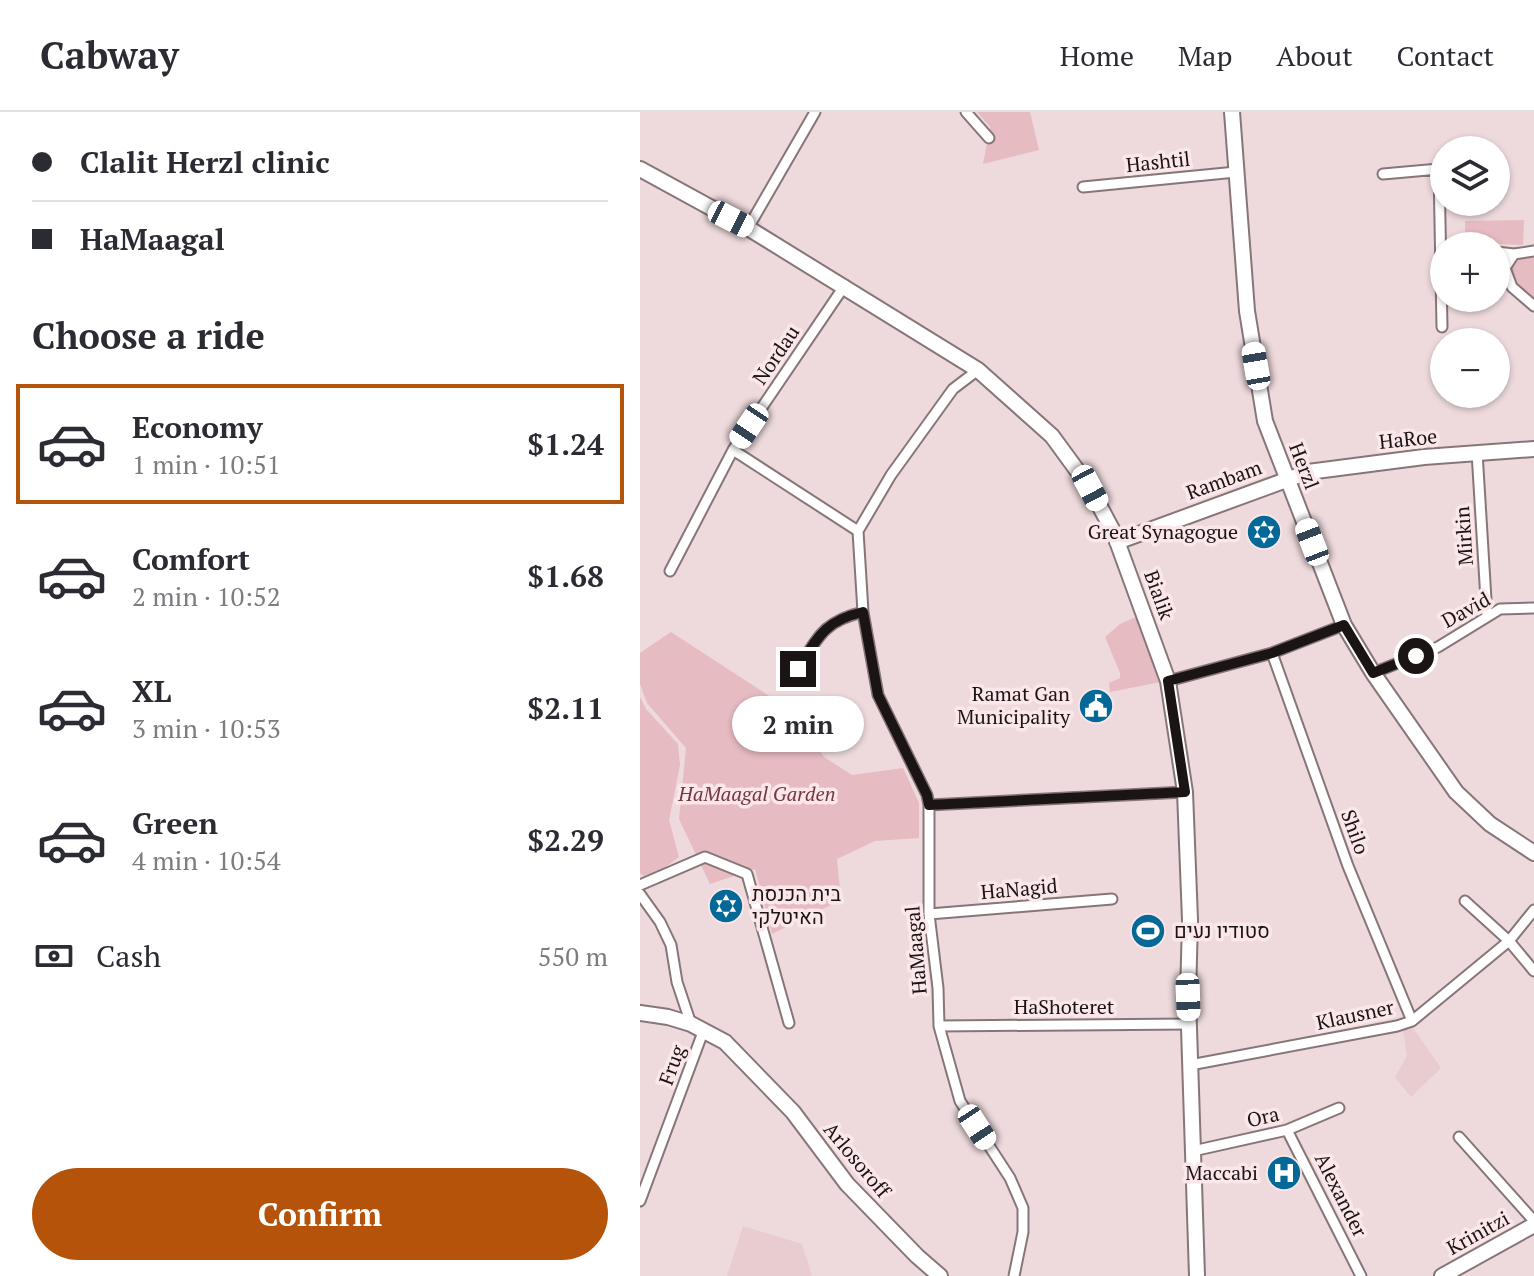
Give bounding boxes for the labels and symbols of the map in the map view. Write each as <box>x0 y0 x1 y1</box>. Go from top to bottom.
street label: Hashtil <box>1124 145 1191 178</box>
car <box>704 197 758 241</box>
street label: Nordau <box>746 320 805 390</box>
car <box>1240 340 1272 392</box>
car <box>726 399 772 453</box>
street label: HaRoe <box>1378 422 1438 455</box>
street label: Herzl <box>1283 439 1326 493</box>
street label: Rambam <box>1182 453 1265 506</box>
car <box>1068 461 1112 515</box>
street label: Mirkin <box>1448 505 1479 567</box>
synagogue icon: Great Synagogue <box>1245 513 1283 551</box>
car <box>1292 515 1332 569</box>
place label: Great Synagogue <box>1088 518 1238 545</box>
street label: Bialik <box>1138 566 1181 624</box>
street label: David <box>1437 585 1495 634</box>
route start <box>1398 638 1434 674</box>
route end <box>780 651 816 687</box>
place label: Ramat Gan Municipality <box>957 680 1071 730</box>
public building icon: Ramat Gan Municipality <box>1077 687 1115 725</box>
callout: 2 min <box>732 697 864 753</box>
park label: HaMaagal Garden <box>677 780 836 807</box>
street label: Shilo <box>1335 806 1376 858</box>
street label: HaNagid <box>979 872 1059 905</box>
place label: בית הכנסת האיטלקי <box>752 880 841 930</box>
synagogue icon: בית הכנסת האיטלקי <box>707 887 745 925</box>
street label: HaMaagal <box>898 905 933 995</box>
sports icon: סטודיו נעים <box>1129 912 1167 950</box>
place label: סטודיו נעים <box>1174 917 1270 944</box>
car <box>1175 973 1201 1021</box>
street label: HaShoteret <box>1014 993 1115 1020</box>
street label: Klausner <box>1314 993 1397 1036</box>
street label: Frug <box>652 1041 691 1089</box>
car <box>954 1100 1000 1154</box>
street label: Ora <box>1244 1100 1282 1133</box>
street label: Arlosoroff <box>818 1116 898 1204</box>
street label: Alexander <box>1309 1148 1374 1242</box>
hospital icon: Maccabi <box>1265 1154 1303 1192</box>
place label: Maccabi <box>1185 1159 1258 1186</box>
street label: Krinitzi <box>1442 1204 1514 1261</box>

